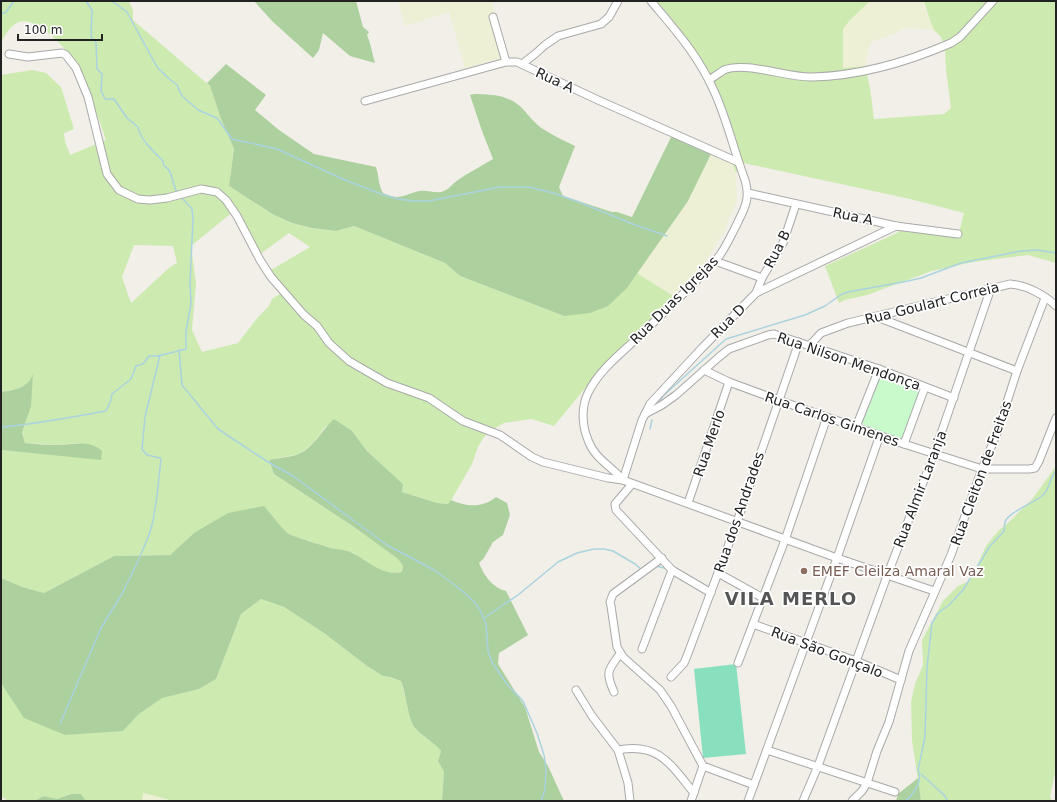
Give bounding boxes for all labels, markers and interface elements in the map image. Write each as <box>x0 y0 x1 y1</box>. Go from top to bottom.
scale bar <box>18 16 102 42</box>
text: 100 m <box>24 23 62 37</box>
street label: Rua A <box>533 64 577 96</box>
street label: Rua A <box>831 204 875 228</box>
street label: Rua B <box>761 227 793 271</box>
street label: Rua Duas Igrejas <box>627 253 721 347</box>
street label: Rua Goulart Correia <box>863 279 1001 327</box>
street label: Rua D <box>708 301 748 341</box>
street label: Rua Nilson Mendonça <box>775 329 923 393</box>
street label: Rua Carlos Gimenes <box>763 388 901 450</box>
street label: Rua Cleiton de Freitas <box>947 398 1015 548</box>
street label: Rua Merlo <box>690 407 728 479</box>
street label: Rua Almir Laranja <box>890 428 950 550</box>
street label: Rua dos Andrades <box>711 450 767 574</box>
place label: EMEF Cleilza Amaral Vaz <box>812 563 984 579</box>
marker: EMEF Cleilza Amaral Vaz <box>799 566 809 576</box>
district label: VILA MERLO <box>725 588 857 609</box>
street label: Rua São Gonçalo <box>769 623 885 681</box>

